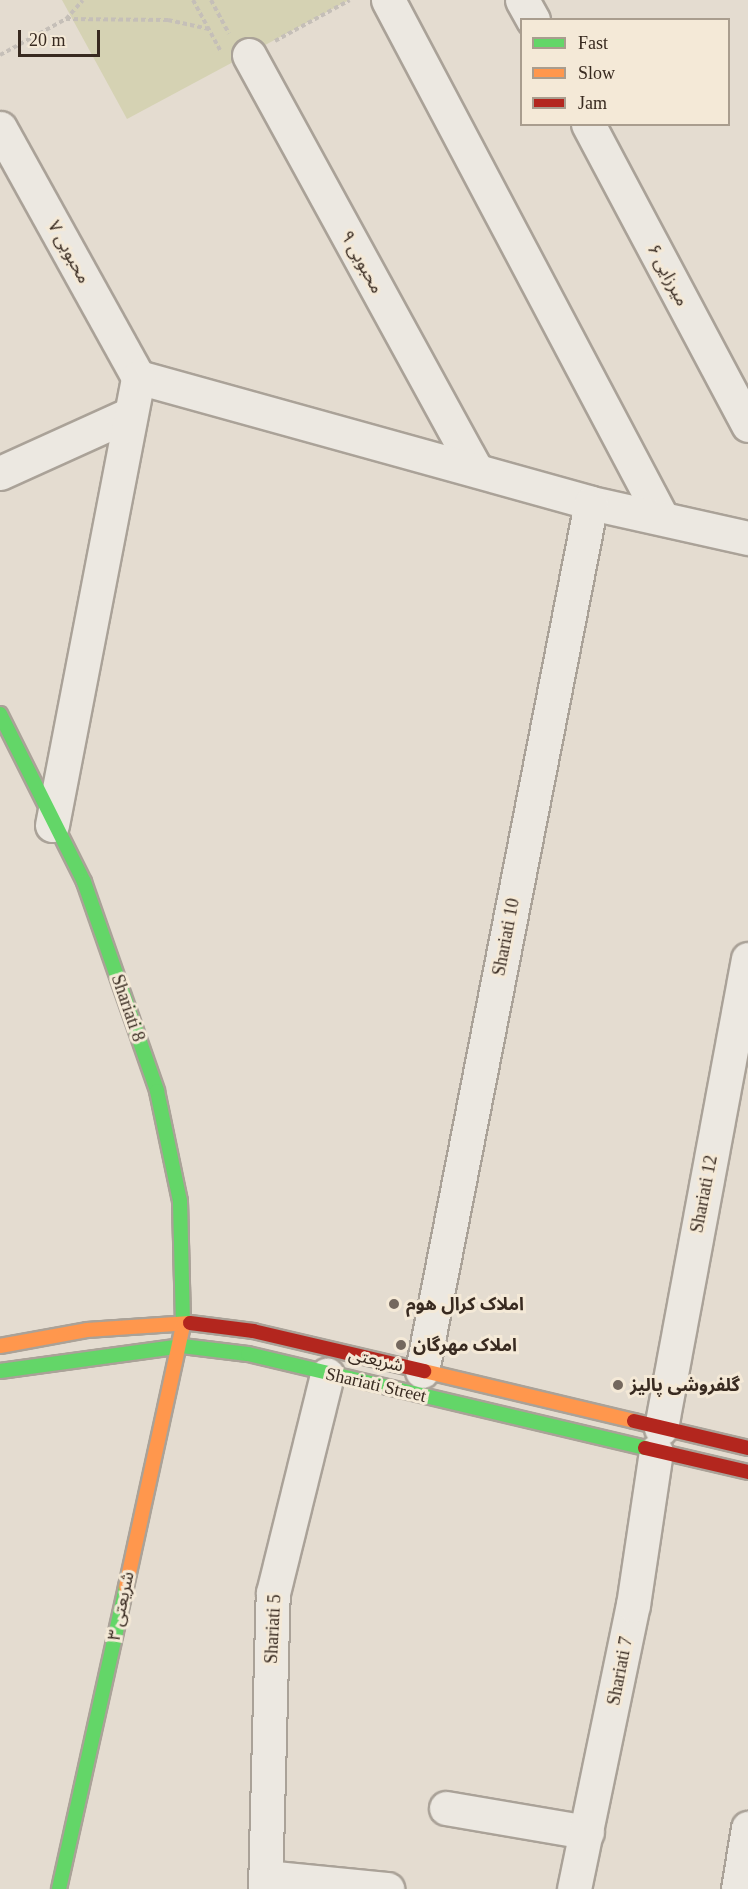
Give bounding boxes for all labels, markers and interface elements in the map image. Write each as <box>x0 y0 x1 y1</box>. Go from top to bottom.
scale bar <box>21 18 104 56</box>
legend <box>520 18 730 126</box>
text: 20 m <box>29 30 66 50</box>
text: Fast <box>578 33 608 53</box>
text: Slow <box>578 63 615 83</box>
text: Jam <box>578 93 607 113</box>
street label: محبوبی ۷ <box>43 217 95 287</box>
street label: محبوبی ۹ <box>336 227 388 297</box>
street label: میرزایی ۶ <box>643 240 693 310</box>
street label: Shariati 10 <box>488 896 524 978</box>
street label: Shariati 8 <box>106 972 150 1044</box>
street label: Shariati 12 <box>686 1153 722 1235</box>
place label: املاک کرال هوم <box>406 1293 524 1315</box>
marker: املاک کرال هوم <box>387 1297 401 1311</box>
place label: املاک مهرگان <box>413 1334 517 1356</box>
marker: املاک مهرگان <box>394 1338 408 1352</box>
street label: شریعتی <box>347 1343 405 1377</box>
street label: Shariati Street <box>324 1363 428 1407</box>
place label: گلفروشی پالیز <box>630 1374 740 1396</box>
marker: گلفروشی پالیز <box>611 1378 625 1392</box>
street label: شریعتی ۳ <box>103 1569 139 1643</box>
street label: Shariati 5 <box>260 1594 286 1664</box>
street label: Shariati 7 <box>603 1635 637 1707</box>

